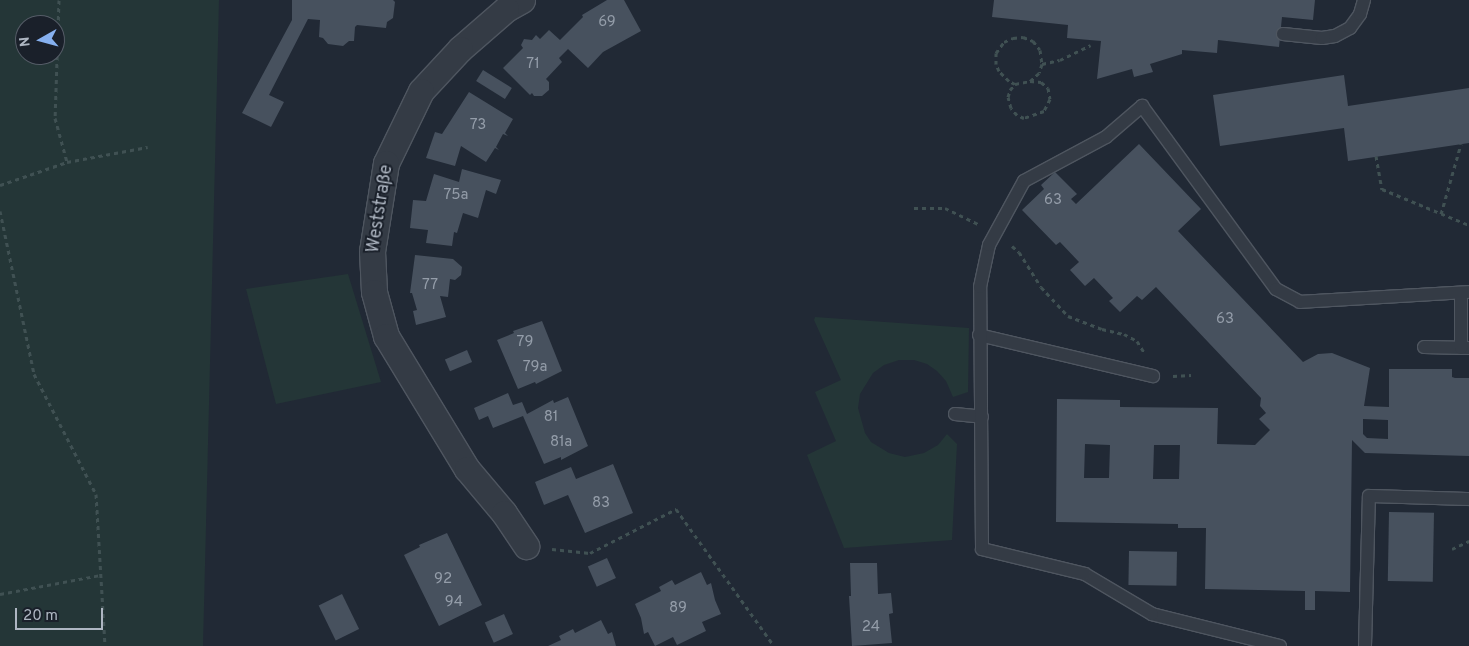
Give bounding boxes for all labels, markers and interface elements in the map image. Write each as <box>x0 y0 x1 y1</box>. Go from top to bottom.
house number: 69 <box>598 14 616 32</box>
north arrow <box>15 15 65 65</box>
text: N <box>17 36 35 48</box>
house number: 71 <box>526 56 540 74</box>
house number: 73 <box>470 117 486 135</box>
street label: Weststraße <box>363 163 399 255</box>
house number: 75a <box>443 187 469 205</box>
house number: 63 <box>1044 192 1062 210</box>
house number: 77 <box>422 277 438 295</box>
house number: 63 <box>1216 311 1234 329</box>
house number: 79 <box>517 334 533 352</box>
house number: 79a <box>523 359 547 377</box>
house number: 81 <box>544 409 558 427</box>
house number: 81a <box>550 434 572 452</box>
house number: 83 <box>592 495 610 513</box>
house number: 92 <box>434 571 452 589</box>
house number: 94 <box>445 594 463 612</box>
scale bar <box>18 598 105 630</box>
house number: 89 <box>669 600 687 618</box>
text: 20 m <box>23 607 58 626</box>
house number: 24 <box>862 619 880 637</box>

